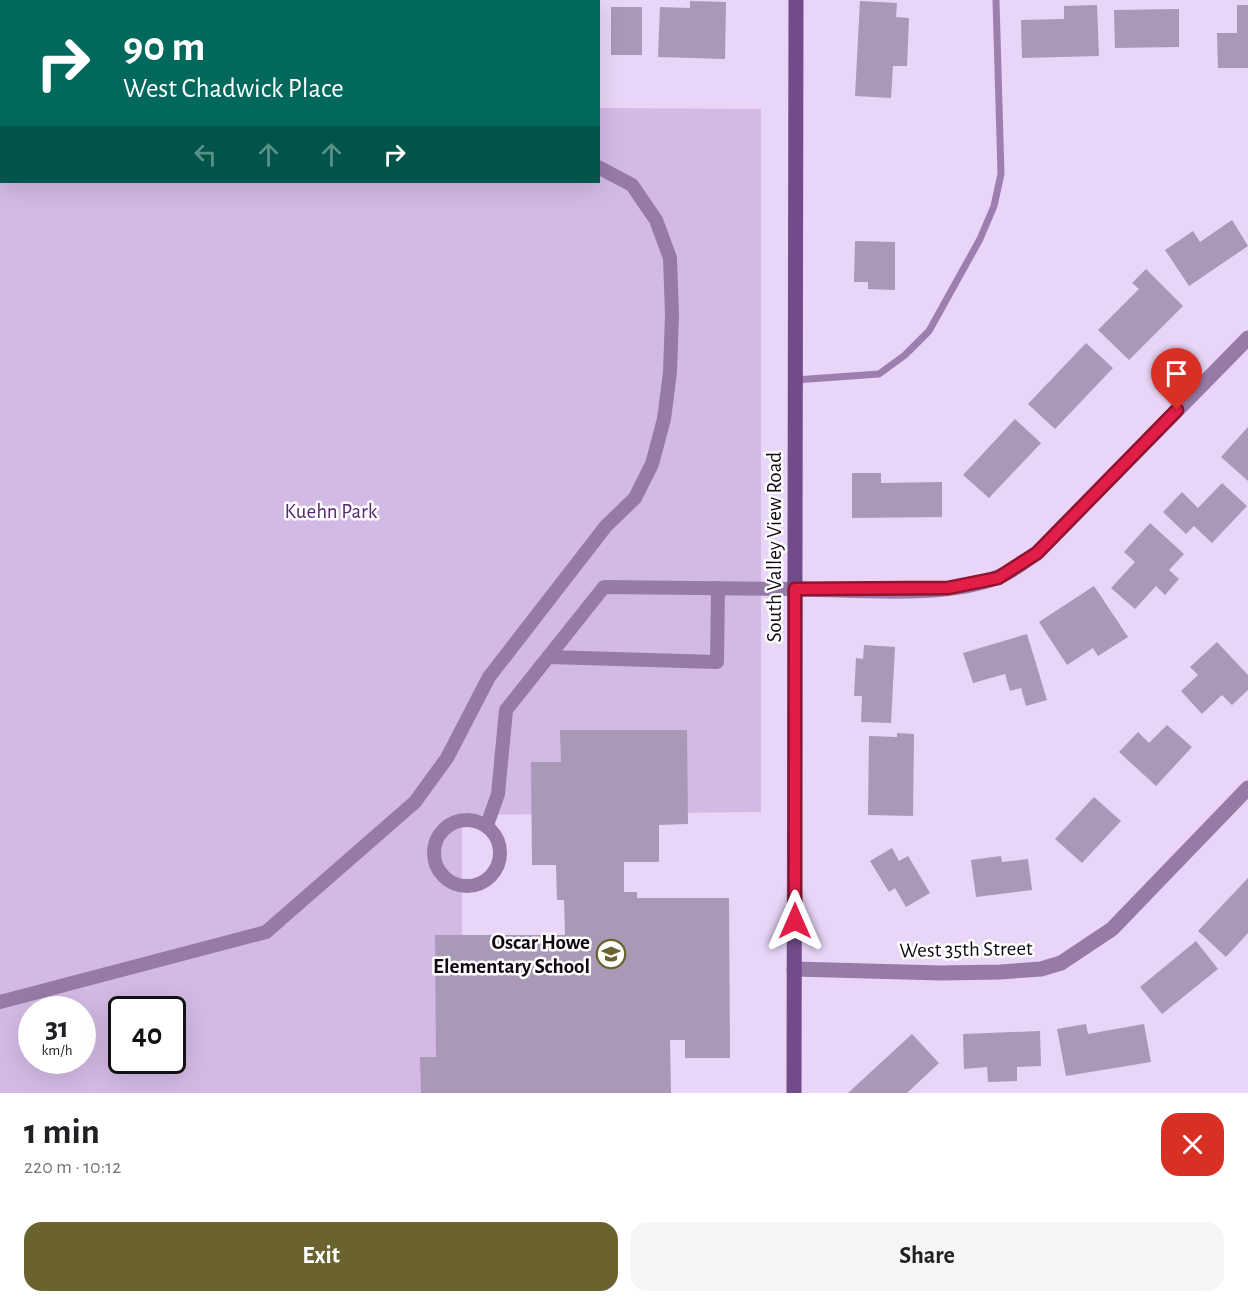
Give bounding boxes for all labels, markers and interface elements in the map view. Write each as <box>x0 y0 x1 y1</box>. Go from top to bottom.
icon: right <box>24 24 102 102</box>
text: 90 m <box>123 26 205 68</box>
text: West Chadwick Place <box>123 75 344 102</box>
icon: left <box>189 138 222 171</box>
icon: ahead <box>252 138 285 171</box>
icon: ahead <box>315 138 348 171</box>
icon: right <box>378 138 411 171</box>
pin <box>1151 348 1202 410</box>
icon: arrive <box>1160 357 1193 390</box>
street label: South Valley View Road <box>764 452 785 642</box>
park label: Kuehn Park <box>285 501 378 522</box>
position arrow <box>763 889 827 953</box>
place label: Oscar Howe Elementary School <box>433 932 590 977</box>
school or university icon: Oscar Howe Elementary School <box>595 938 627 970</box>
street label: West 35th Street <box>899 938 1033 961</box>
speed limit sign: 40 <box>108 996 186 1074</box>
text: 31 <box>45 1013 69 1043</box>
text: km/h <box>42 1043 72 1058</box>
button: close <box>1161 1113 1224 1176</box>
text: 1 min <box>24 1114 100 1150</box>
text: 220 m · 10:12 <box>24 1157 121 1177</box>
button: Exit <box>24 1222 618 1291</box>
button: Share <box>630 1222 1224 1291</box>

